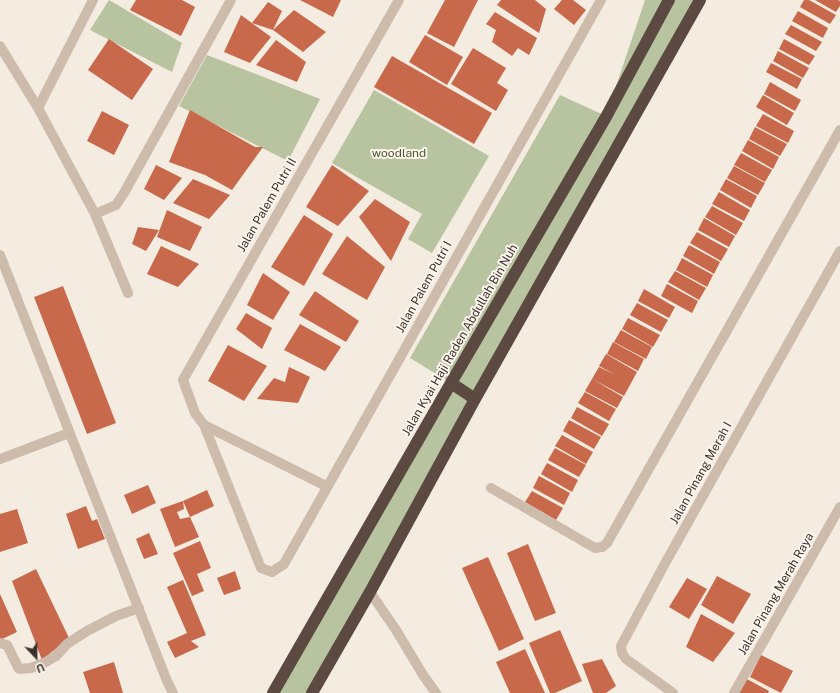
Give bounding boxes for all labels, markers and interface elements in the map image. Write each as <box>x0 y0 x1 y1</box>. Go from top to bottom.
park label: woodland <box>372 146 426 160</box>
street label: Jalan Palem Putri II <box>234 156 300 254</box>
street label: Jalan Palem Putri I <box>393 239 455 335</box>
street label: Jalan Kyai Haji Raden Abdullah Bin Nuh <box>399 242 521 438</box>
street label: Jalan Pinang Merah I <box>667 419 735 527</box>
street label: Jalan Pinang Merah Raya <box>735 530 817 658</box>
north arrow <box>16 637 56 677</box>
text: U <box>35 661 46 675</box>

